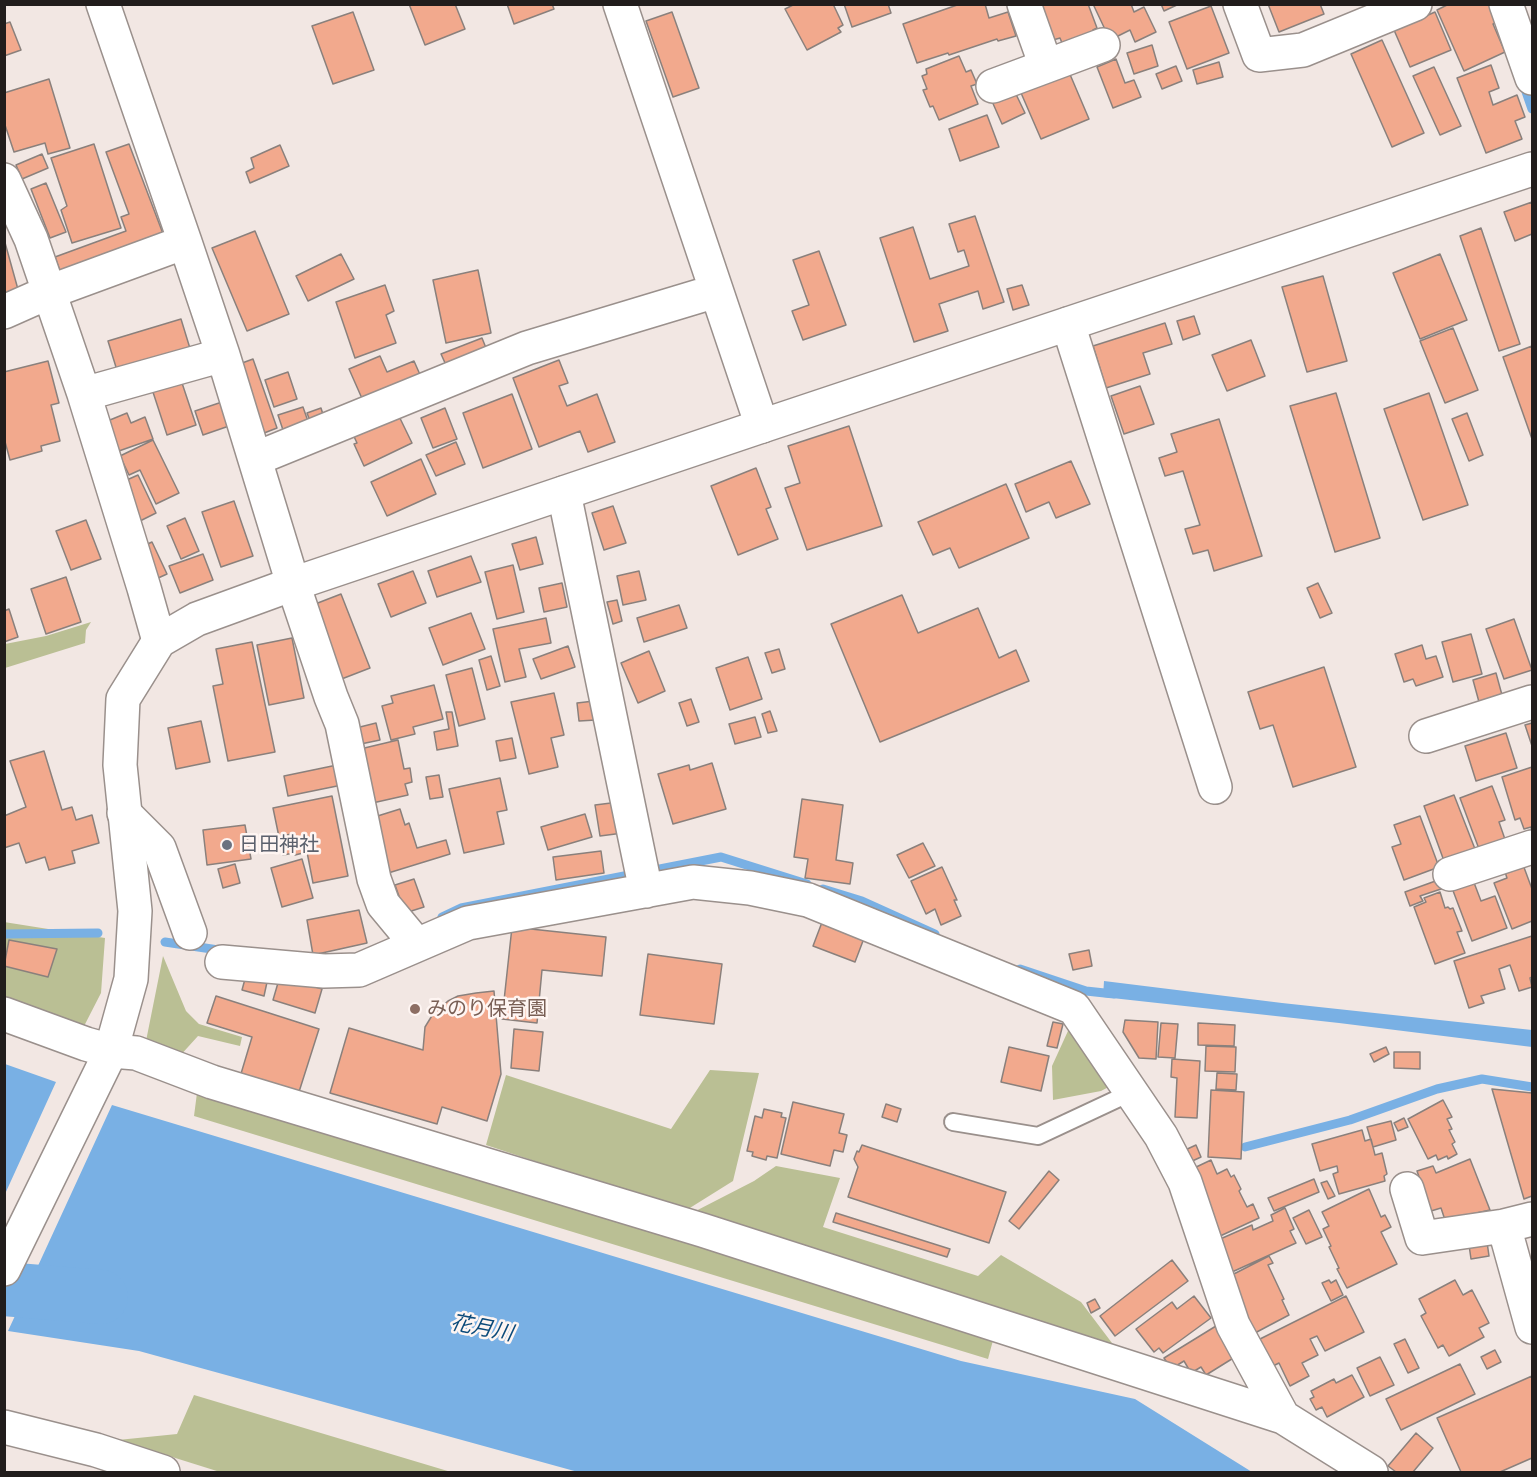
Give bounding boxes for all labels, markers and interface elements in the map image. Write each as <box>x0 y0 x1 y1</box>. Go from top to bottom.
place label: 日田神社 <box>239 833 319 857</box>
marker: 日田神社 <box>220 838 234 852</box>
place label: みのり保育園 <box>427 997 547 1021</box>
marker: みのり保育園 <box>408 1002 422 1016</box>
water label: 花月川 <box>449 1310 515 1346</box>

